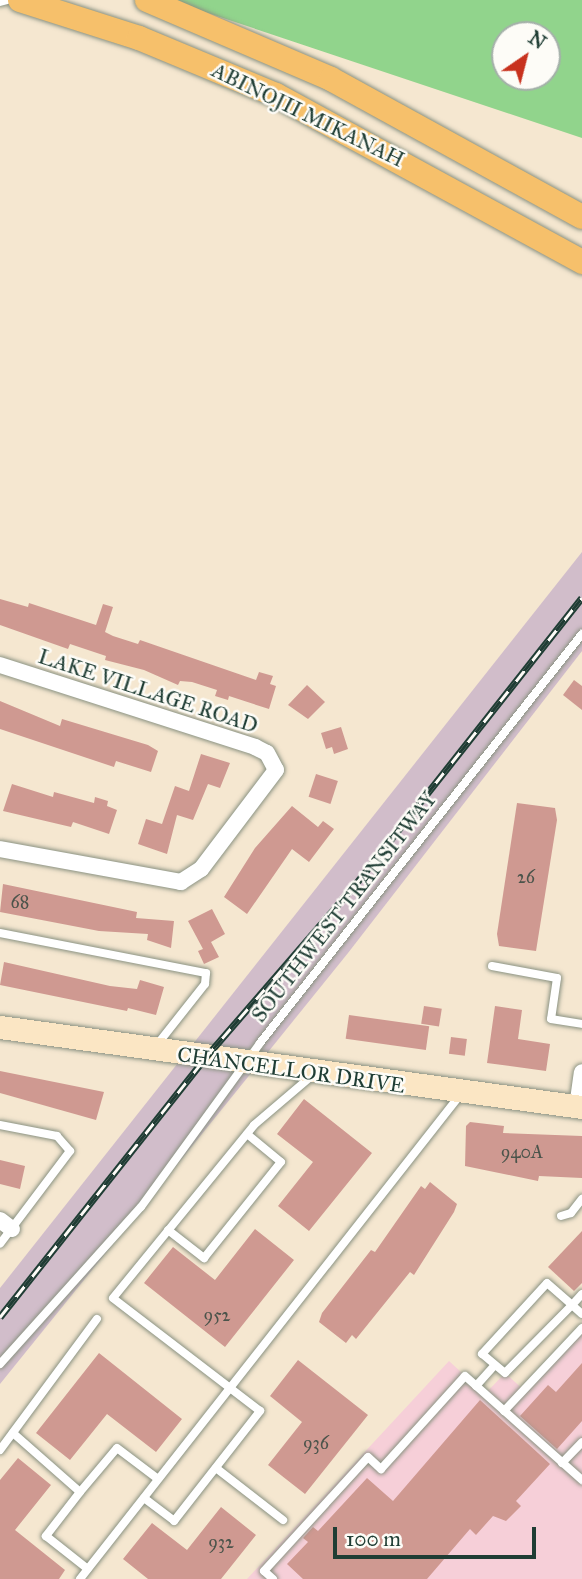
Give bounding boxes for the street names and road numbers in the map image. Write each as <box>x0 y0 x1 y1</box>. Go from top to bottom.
street label: ABINOJII MIKANAH <box>208 57 408 173</box>
street label: LAKE VILLAGE ROAD <box>35 644 261 738</box>
street label: SOUTHWEST TRANSITWAY <box>246 787 442 1027</box>
street label: CHANCELLOR DRIVE <box>176 1042 406 1098</box>

